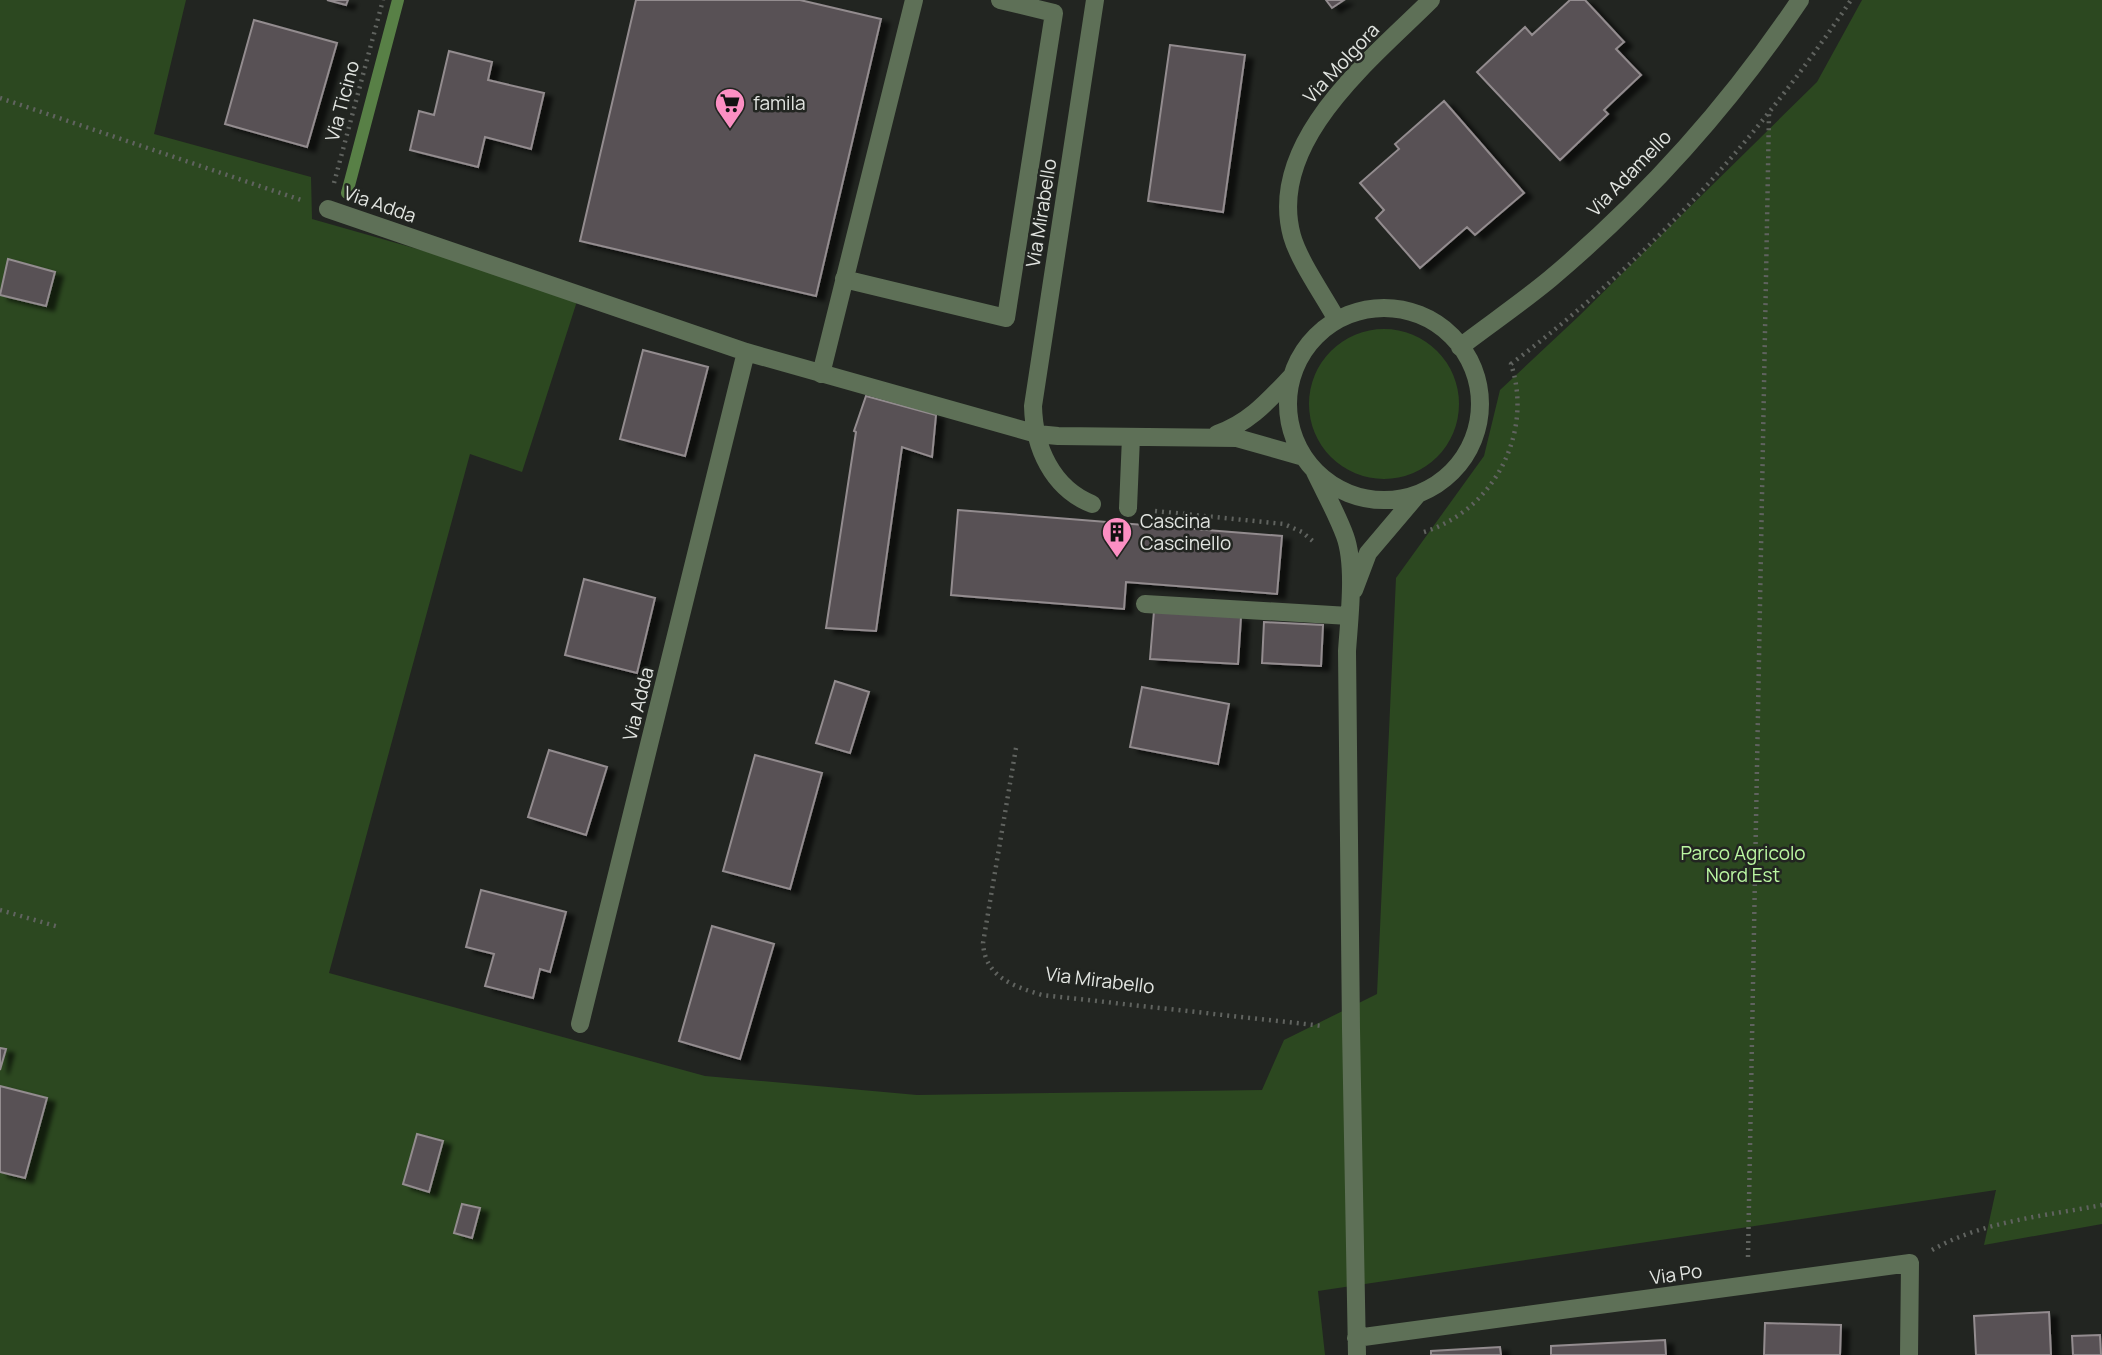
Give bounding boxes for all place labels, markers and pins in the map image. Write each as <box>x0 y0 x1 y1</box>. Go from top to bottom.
supermarket icon: famila <box>713 86 747 130</box>
place label: famila <box>753 90 806 116</box>
place label: Cascina Cascinello <box>1140 508 1231 556</box>
building icon: Cascina Cascinello <box>1100 515 1134 559</box>

